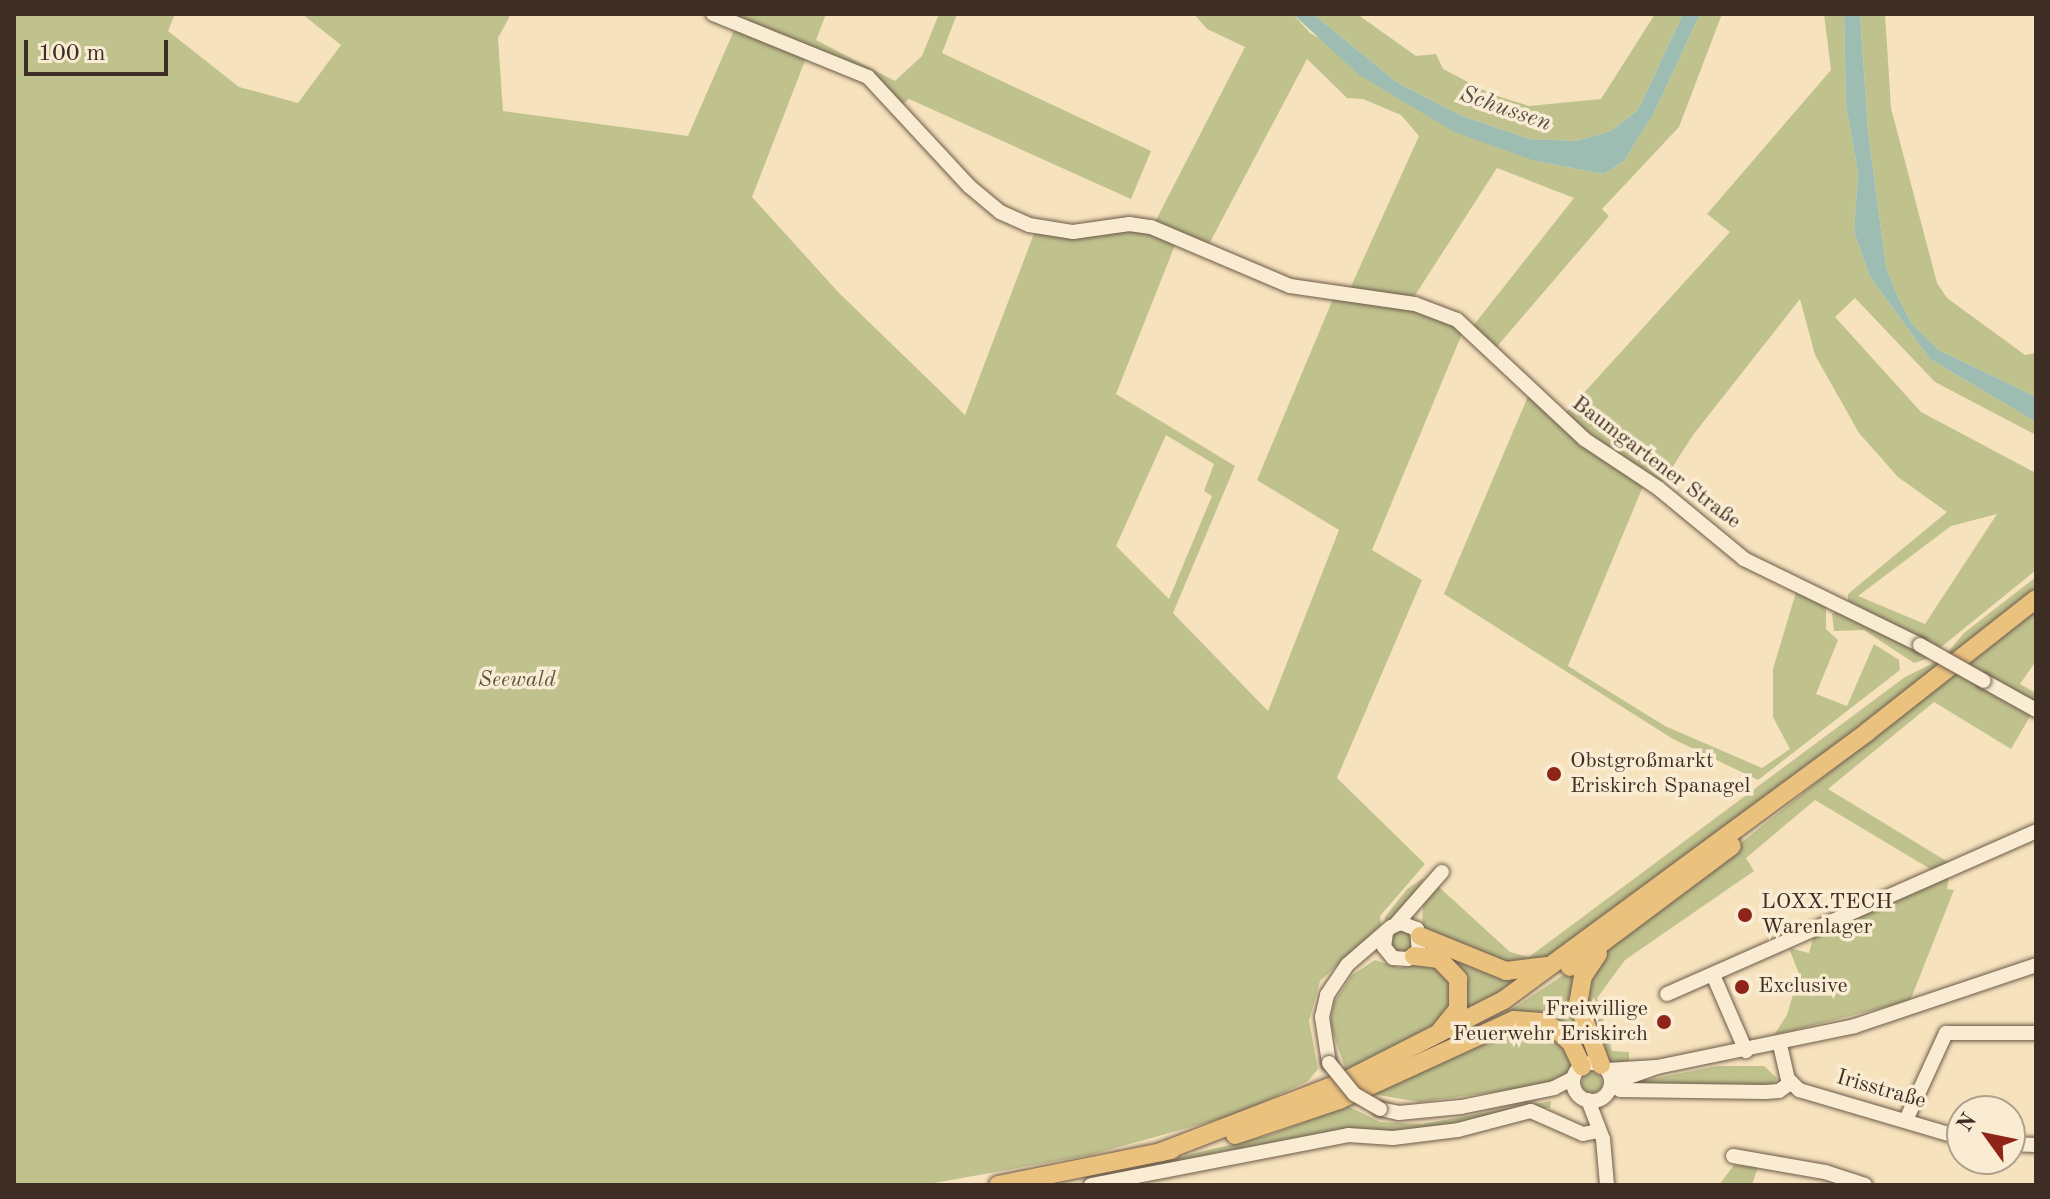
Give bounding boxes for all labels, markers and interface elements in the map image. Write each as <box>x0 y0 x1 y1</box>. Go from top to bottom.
scale bar <box>28 24 172 74</box>
text: 100 m <box>38 42 106 66</box>
water label: Schussen <box>1455 81 1555 139</box>
street label: Baumgartener Straße <box>1566 391 1746 535</box>
park label: Seewald <box>478 668 556 694</box>
place label: Obstgroßmarkt Eriskirch Spanagel <box>1570 748 1750 800</box>
marker: Obstgroßmarkt Eriskirch Spanagel <box>1545 765 1563 783</box>
place label: LOXX.TECH Warenlager <box>1761 889 1893 940</box>
marker: LOXX.TECH Warenlager <box>1736 906 1754 924</box>
place label: Exclusive <box>1758 974 1848 1000</box>
marker: Exclusive <box>1733 978 1751 996</box>
place label: Freiwillige Feuerwehr Eriskirch <box>1453 996 1648 1048</box>
marker: Freiwillige Feuerwehr Eriskirch <box>1655 1013 1673 1031</box>
street label: Irisstraße <box>1833 1065 1929 1115</box>
north arrow <box>1946 1095 2026 1175</box>
text: N <box>1954 1110 1981 1136</box>

